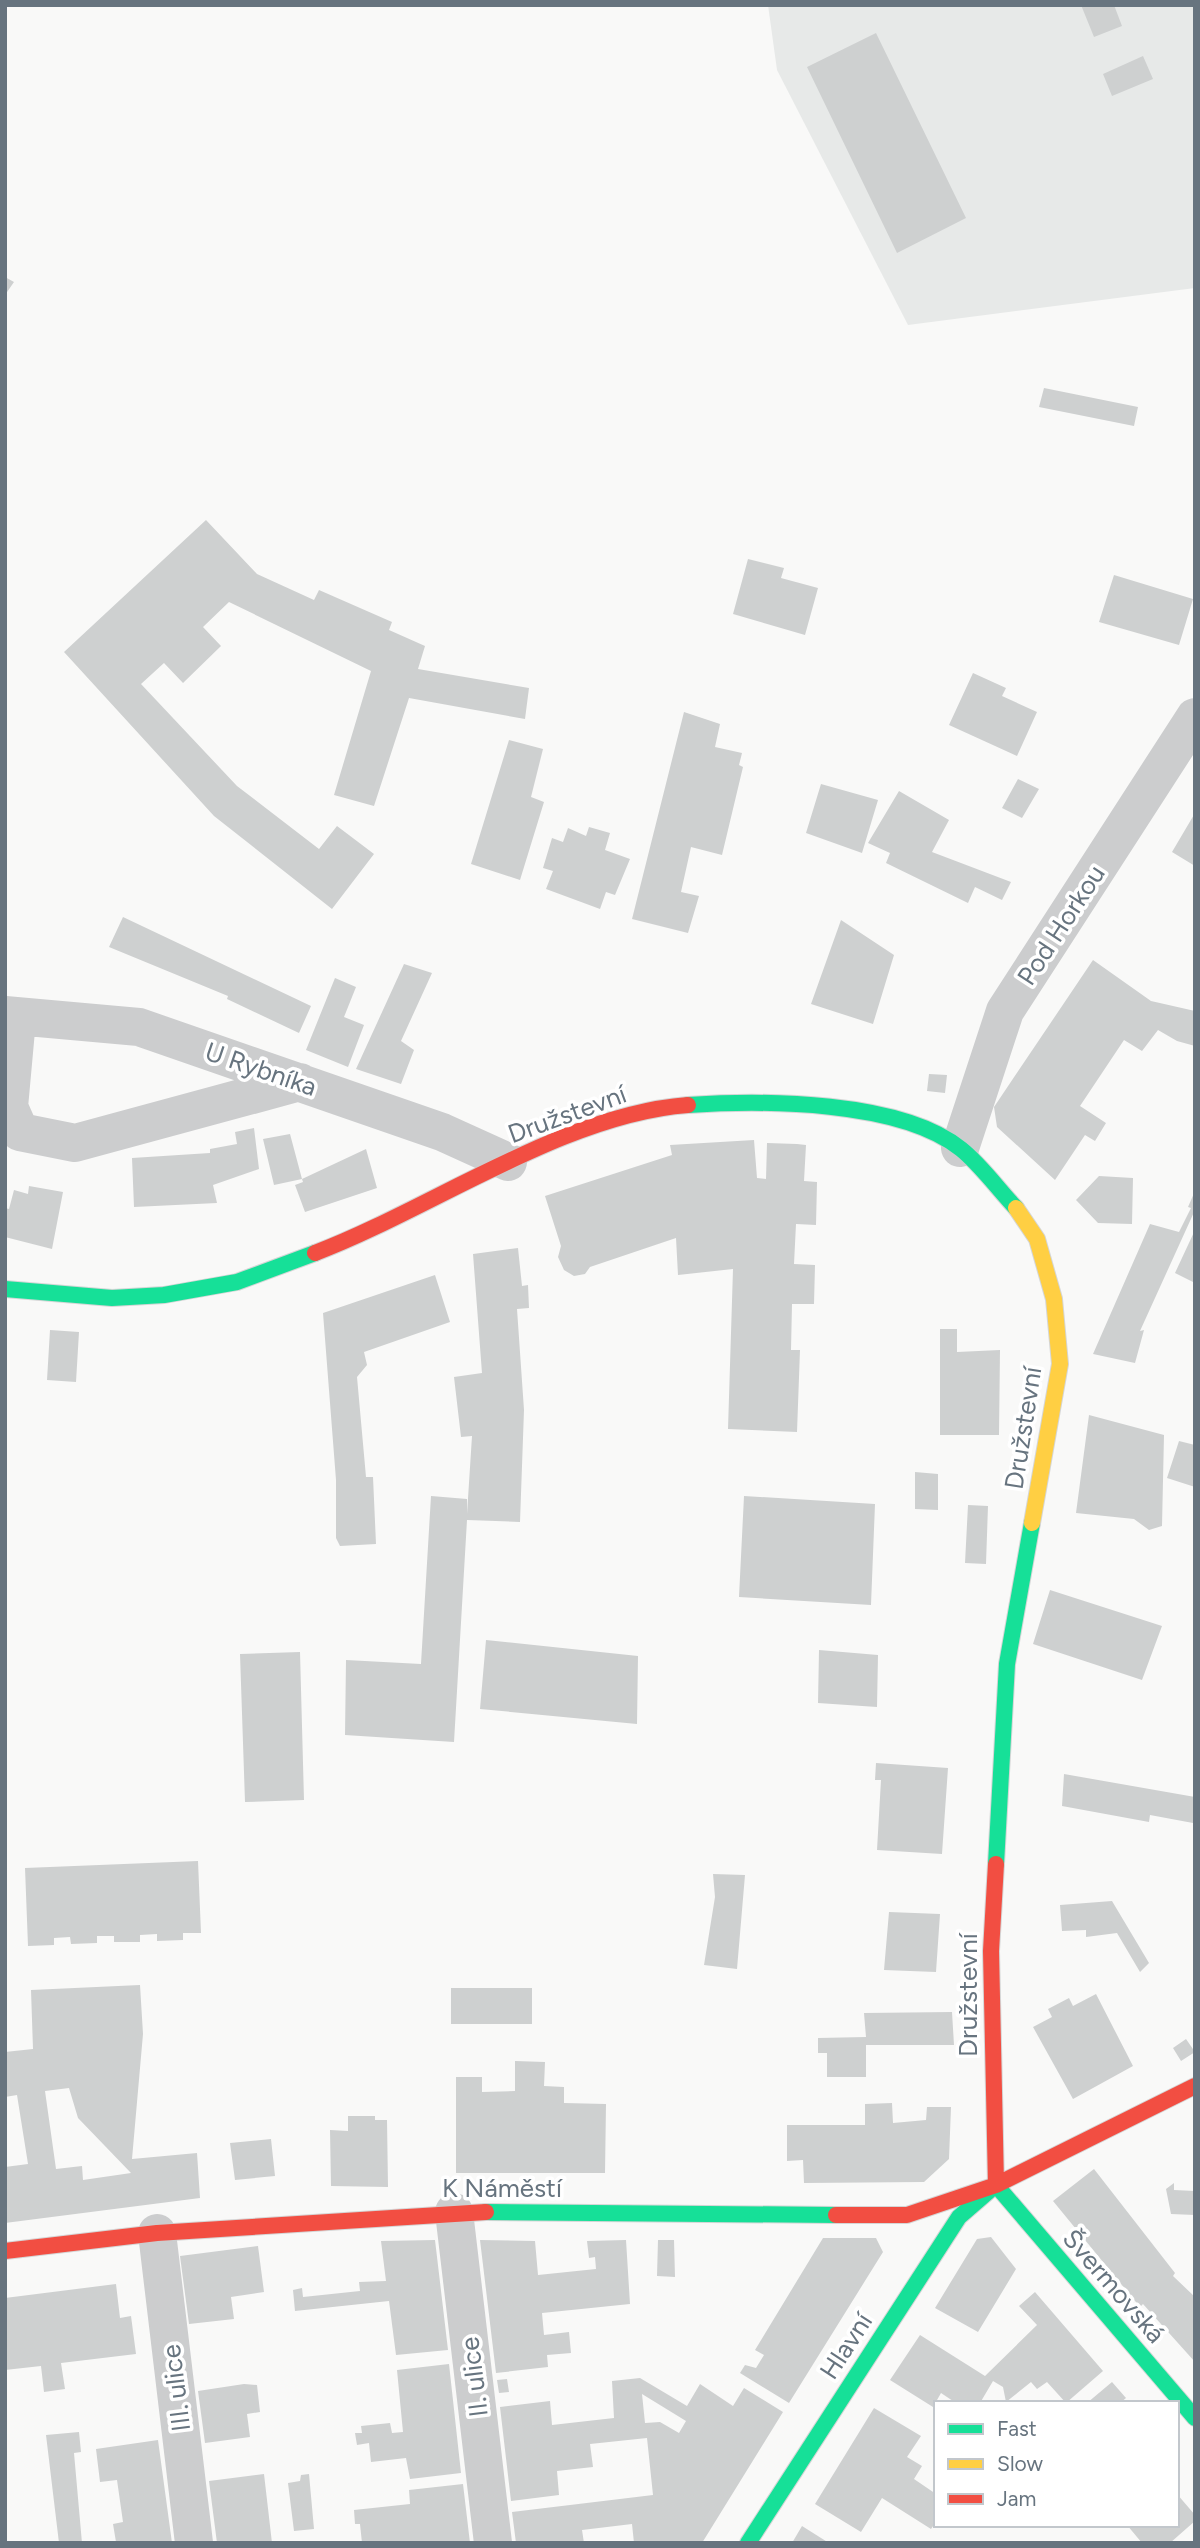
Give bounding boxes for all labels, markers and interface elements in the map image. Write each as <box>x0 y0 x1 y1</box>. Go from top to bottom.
street label: Pod Horkou <box>1010 859 1112 991</box>
street label: U Rybníka <box>201 1035 321 1103</box>
street label: Družstevní <box>503 1077 632 1150</box>
street label: Družstevní <box>998 1363 1049 1492</box>
street label: Družstevní <box>952 1932 984 2057</box>
street label: K Náměstí <box>442 2172 563 2204</box>
street label: Švermovská <box>1056 2223 1172 2349</box>
street label: Hlavní <box>813 2306 880 2385</box>
street label: II. ulice <box>453 2335 495 2419</box>
street label: III. ulice <box>155 2343 197 2433</box>
legend <box>934 2401 1179 2527</box>
text: Fast <box>997 2416 1037 2441</box>
text: Slow <box>997 2451 1043 2476</box>
text: Jam <box>997 2486 1036 2511</box>

